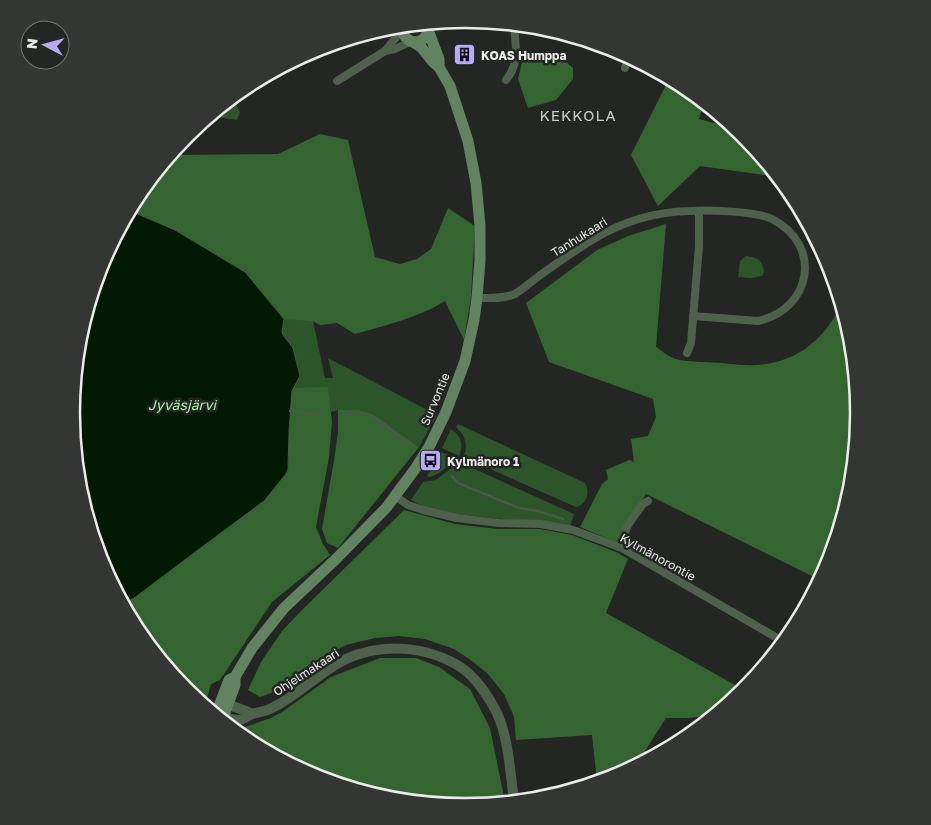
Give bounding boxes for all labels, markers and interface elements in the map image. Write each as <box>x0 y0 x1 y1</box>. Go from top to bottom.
north arrow <box>20 20 70 70</box>
text: N <box>23 37 41 50</box>
building icon: KOAS Humppa <box>453 43 477 67</box>
place label: KOAS Humppa <box>481 48 566 63</box>
district label: KEKKOLA <box>539 106 617 124</box>
street label: Tanhukaari <box>548 214 610 260</box>
street label: Survontie <box>417 370 453 428</box>
water label: Jyväsjärvi <box>148 396 218 413</box>
bus stop icon: Kylmänoro 1 <box>419 449 443 473</box>
place label: Kylmänoro 1 <box>447 454 519 469</box>
street label: Kylmänorontie <box>617 530 699 584</box>
street label: Ohjelmakaari <box>270 645 342 699</box>

